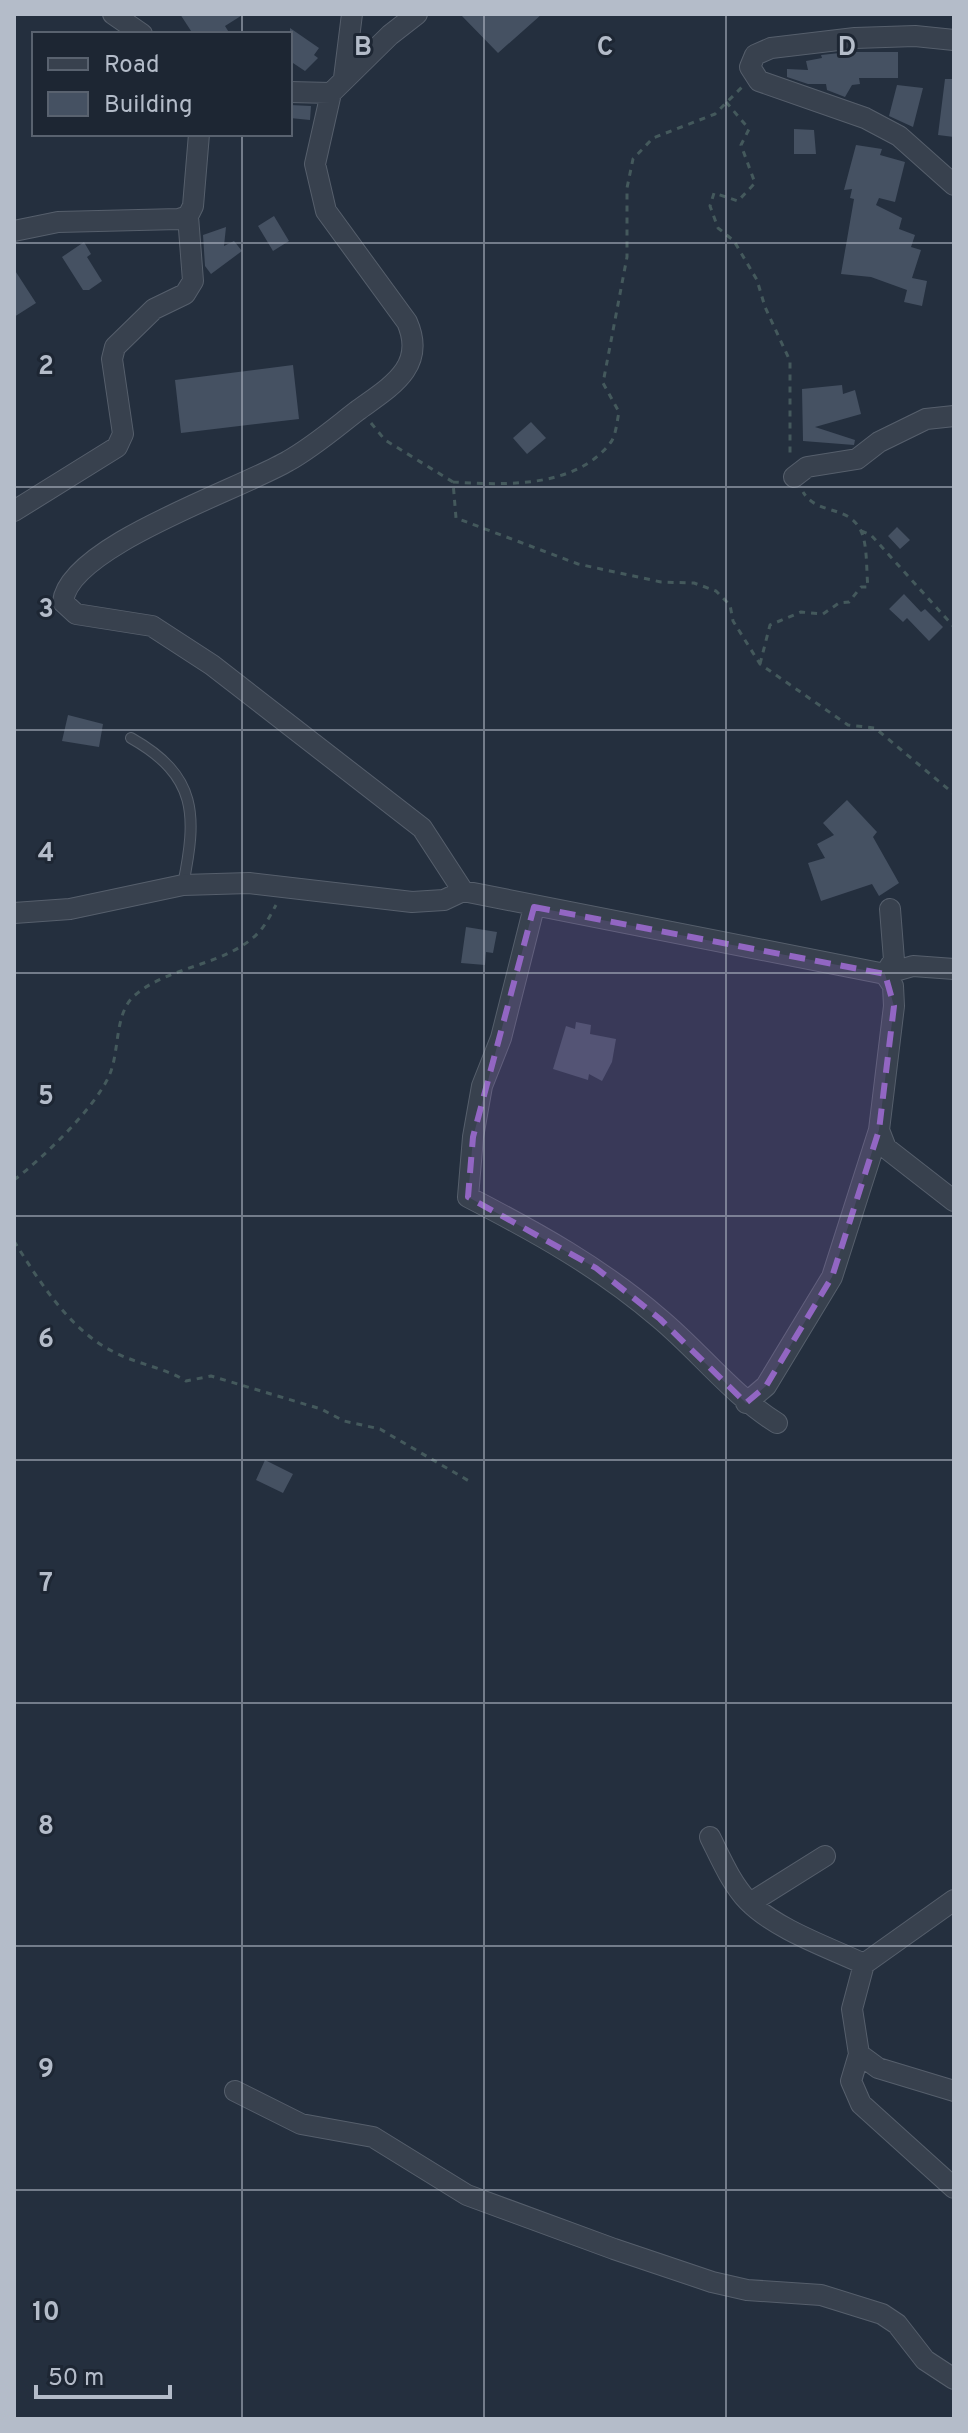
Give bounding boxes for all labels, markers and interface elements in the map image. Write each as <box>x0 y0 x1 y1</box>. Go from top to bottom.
legend <box>32 32 292 136</box>
text: B <box>354 32 372 65</box>
text: C <box>597 32 613 65</box>
text: D <box>838 32 856 65</box>
text: Road <box>104 51 160 81</box>
text: Building <box>104 91 193 121</box>
text: 2 <box>38 351 54 384</box>
text: 3 <box>38 594 54 627</box>
text: 4 <box>38 838 54 871</box>
text: 5 <box>38 1081 54 1114</box>
text: 6 <box>38 1324 54 1357</box>
text: 7 <box>39 1568 53 1601</box>
text: 8 <box>38 1811 54 1844</box>
text: 9 <box>38 2054 54 2087</box>
text: 10 <box>32 2297 60 2330</box>
scale bar <box>36 2349 170 2399</box>
text: 50 m <box>48 2364 104 2394</box>

